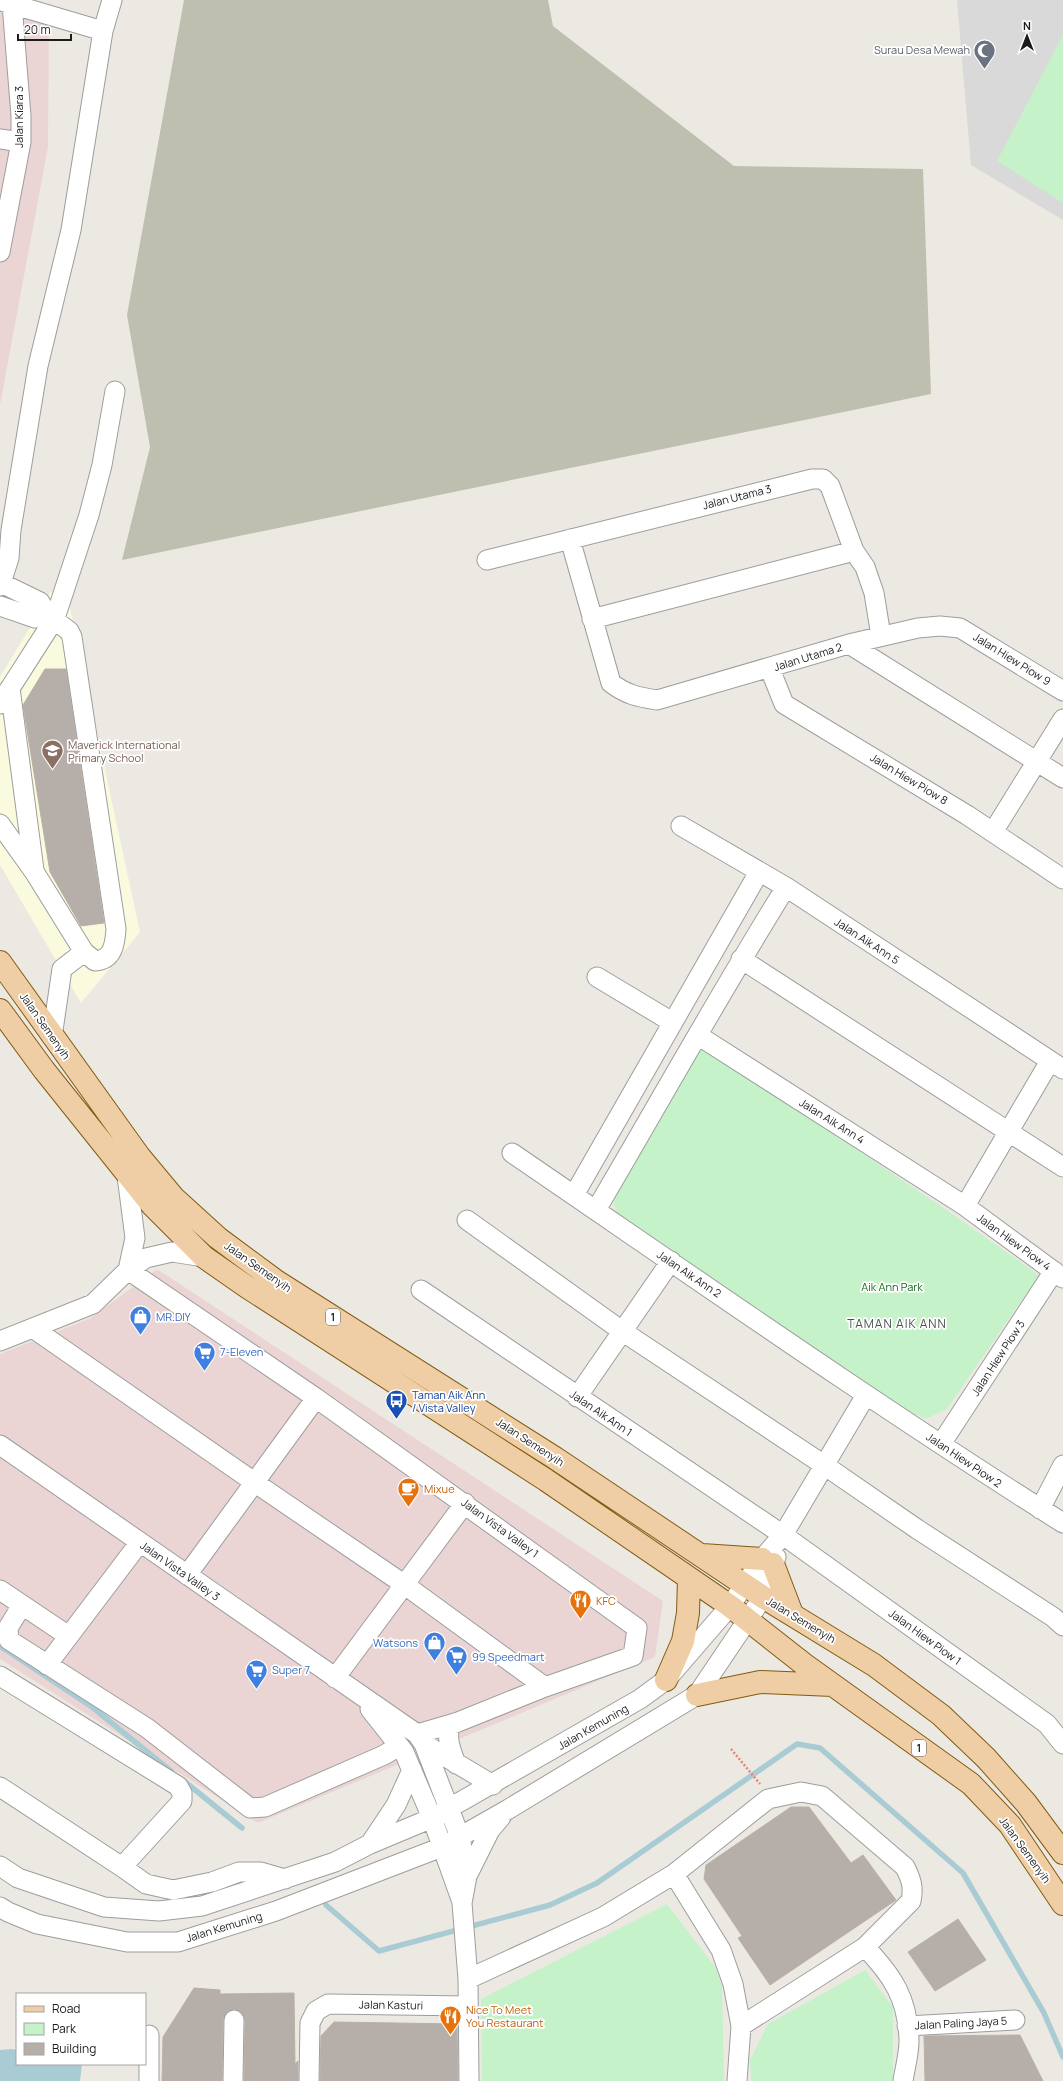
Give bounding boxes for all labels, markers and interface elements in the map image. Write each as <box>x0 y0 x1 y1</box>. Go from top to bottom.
scale bar <box>18 16 71 42</box>
north arrow <box>1007 16 1047 56</box>
text: N <box>1023 18 1031 33</box>
text: 20 m <box>24 21 51 38</box>
mosque icon: Surau Desa Mewah <box>972 37 998 70</box>
place label: Surau Desa Mewah <box>874 42 970 57</box>
street label: Jalan Kiara 3 <box>11 86 26 148</box>
street label: Jalan Utama 3 <box>701 481 773 512</box>
street label: Jalan Hiew Piow 9 <box>971 629 1054 688</box>
street label: Jalan Utama 2 <box>772 639 844 674</box>
place label: Maverick International Primary School <box>68 737 180 765</box>
school or university icon: Maverick International Primary School <box>39 738 65 771</box>
street label: Jalan Hiew Piow 8 <box>868 749 951 808</box>
street label: Jalan Aik Ann 5 <box>832 914 903 967</box>
street label: Jalan Semenyih <box>17 989 74 1062</box>
street label: Jalan Aik Ann 4 <box>797 1094 868 1147</box>
street label: Jalan Hiew Piow 4 <box>974 1210 1054 1274</box>
street label: Jalan Semenyih <box>222 1238 295 1295</box>
street label: Jalan Aik Ann 2 <box>654 1247 724 1301</box>
park label: Aik Ann Park <box>861 1279 923 1294</box>
shop icon: MR.DIY <box>127 1304 153 1337</box>
place label: MR.DIY <box>156 1309 191 1324</box>
road number: 1 <box>326 1309 340 1325</box>
district label: TAMAN AIK ANN <box>847 1315 947 1332</box>
street label: Jalan Hiew Piow 3 <box>967 1317 1028 1399</box>
supermarket icon: 7-Eleven <box>191 1339 217 1372</box>
place label: 7-Eleven <box>220 1344 263 1359</box>
street label: Jalan Aik Ann 1 <box>567 1386 635 1439</box>
place label: Taman Aik Ann / Vista Valley <box>412 1387 485 1415</box>
bus stop icon: Taman Aik Ann / Vista Valley <box>383 1388 409 1421</box>
street label: Jalan Semenyih <box>493 1414 567 1469</box>
street label: Jalan Hiew Piow 2 <box>924 1429 1005 1490</box>
cafe icon: Mixue <box>395 1476 421 1509</box>
place label: Mixue <box>424 1481 455 1496</box>
street label: Jalan Vista Valley 1 <box>459 1494 542 1561</box>
street label: Jalan Vista Valley 3 <box>138 1538 223 1604</box>
restaurant icon: KFC <box>568 1588 594 1621</box>
place label: KFC <box>596 1593 616 1608</box>
street label: Jalan Semenyih <box>764 1593 839 1646</box>
street label: Jalan Hiew Piow 1 <box>886 1605 964 1668</box>
shop icon: Watsons <box>421 1630 447 1663</box>
place label: Watsons <box>373 1635 418 1650</box>
supermarket icon: 99 Speedmart <box>444 1644 470 1677</box>
place label: 99 Speedmart <box>472 1649 544 1664</box>
supermarket icon: Super 7 <box>243 1657 269 1690</box>
place label: Super 7 <box>272 1662 310 1677</box>
street label: Jalan Kemuning <box>555 1700 631 1753</box>
road number: 1 <box>912 1740 926 1756</box>
street label: Jalan Semenyih <box>996 1814 1055 1886</box>
street label: Jalan Kemuning <box>184 1908 264 1945</box>
legend <box>16 1993 146 2065</box>
street label: Jalan Kasturi <box>359 1996 423 2013</box>
text: Road <box>52 2000 80 2017</box>
place label: Nice To Meet You Restaurant <box>466 2002 543 2030</box>
restaurant icon: Nice To Meet You Restaurant <box>438 2003 464 2036</box>
street label: Jalan Paling Jaya 5 <box>914 2013 1008 2032</box>
text: Park <box>52 2020 77 2037</box>
text: Building <box>52 2040 96 2057</box>

